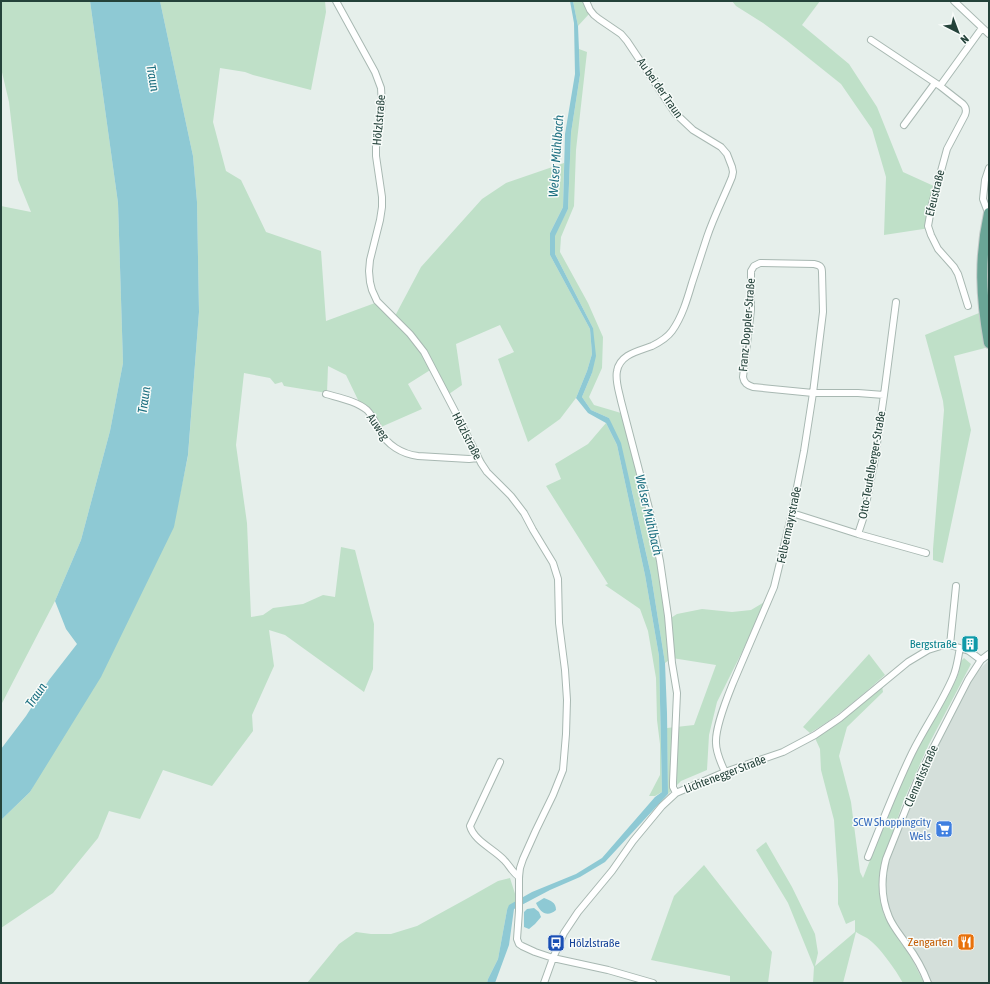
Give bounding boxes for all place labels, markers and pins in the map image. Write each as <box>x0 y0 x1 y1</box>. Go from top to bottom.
building icon: Bergstraße <box>960 634 980 654</box>
place label: Bergstraße <box>910 637 957 651</box>
place label: SCW Shoppingcity Wels <box>853 815 931 843</box>
supermarket icon: SCW Shoppingcity Wels <box>934 819 954 839</box>
restaurant icon: Zengarten <box>956 932 976 952</box>
bus stop icon: Hölzlstraße <box>546 933 566 953</box>
place label: Zengarten <box>908 935 953 949</box>
place label: Hölzlstraße <box>569 936 620 950</box>

